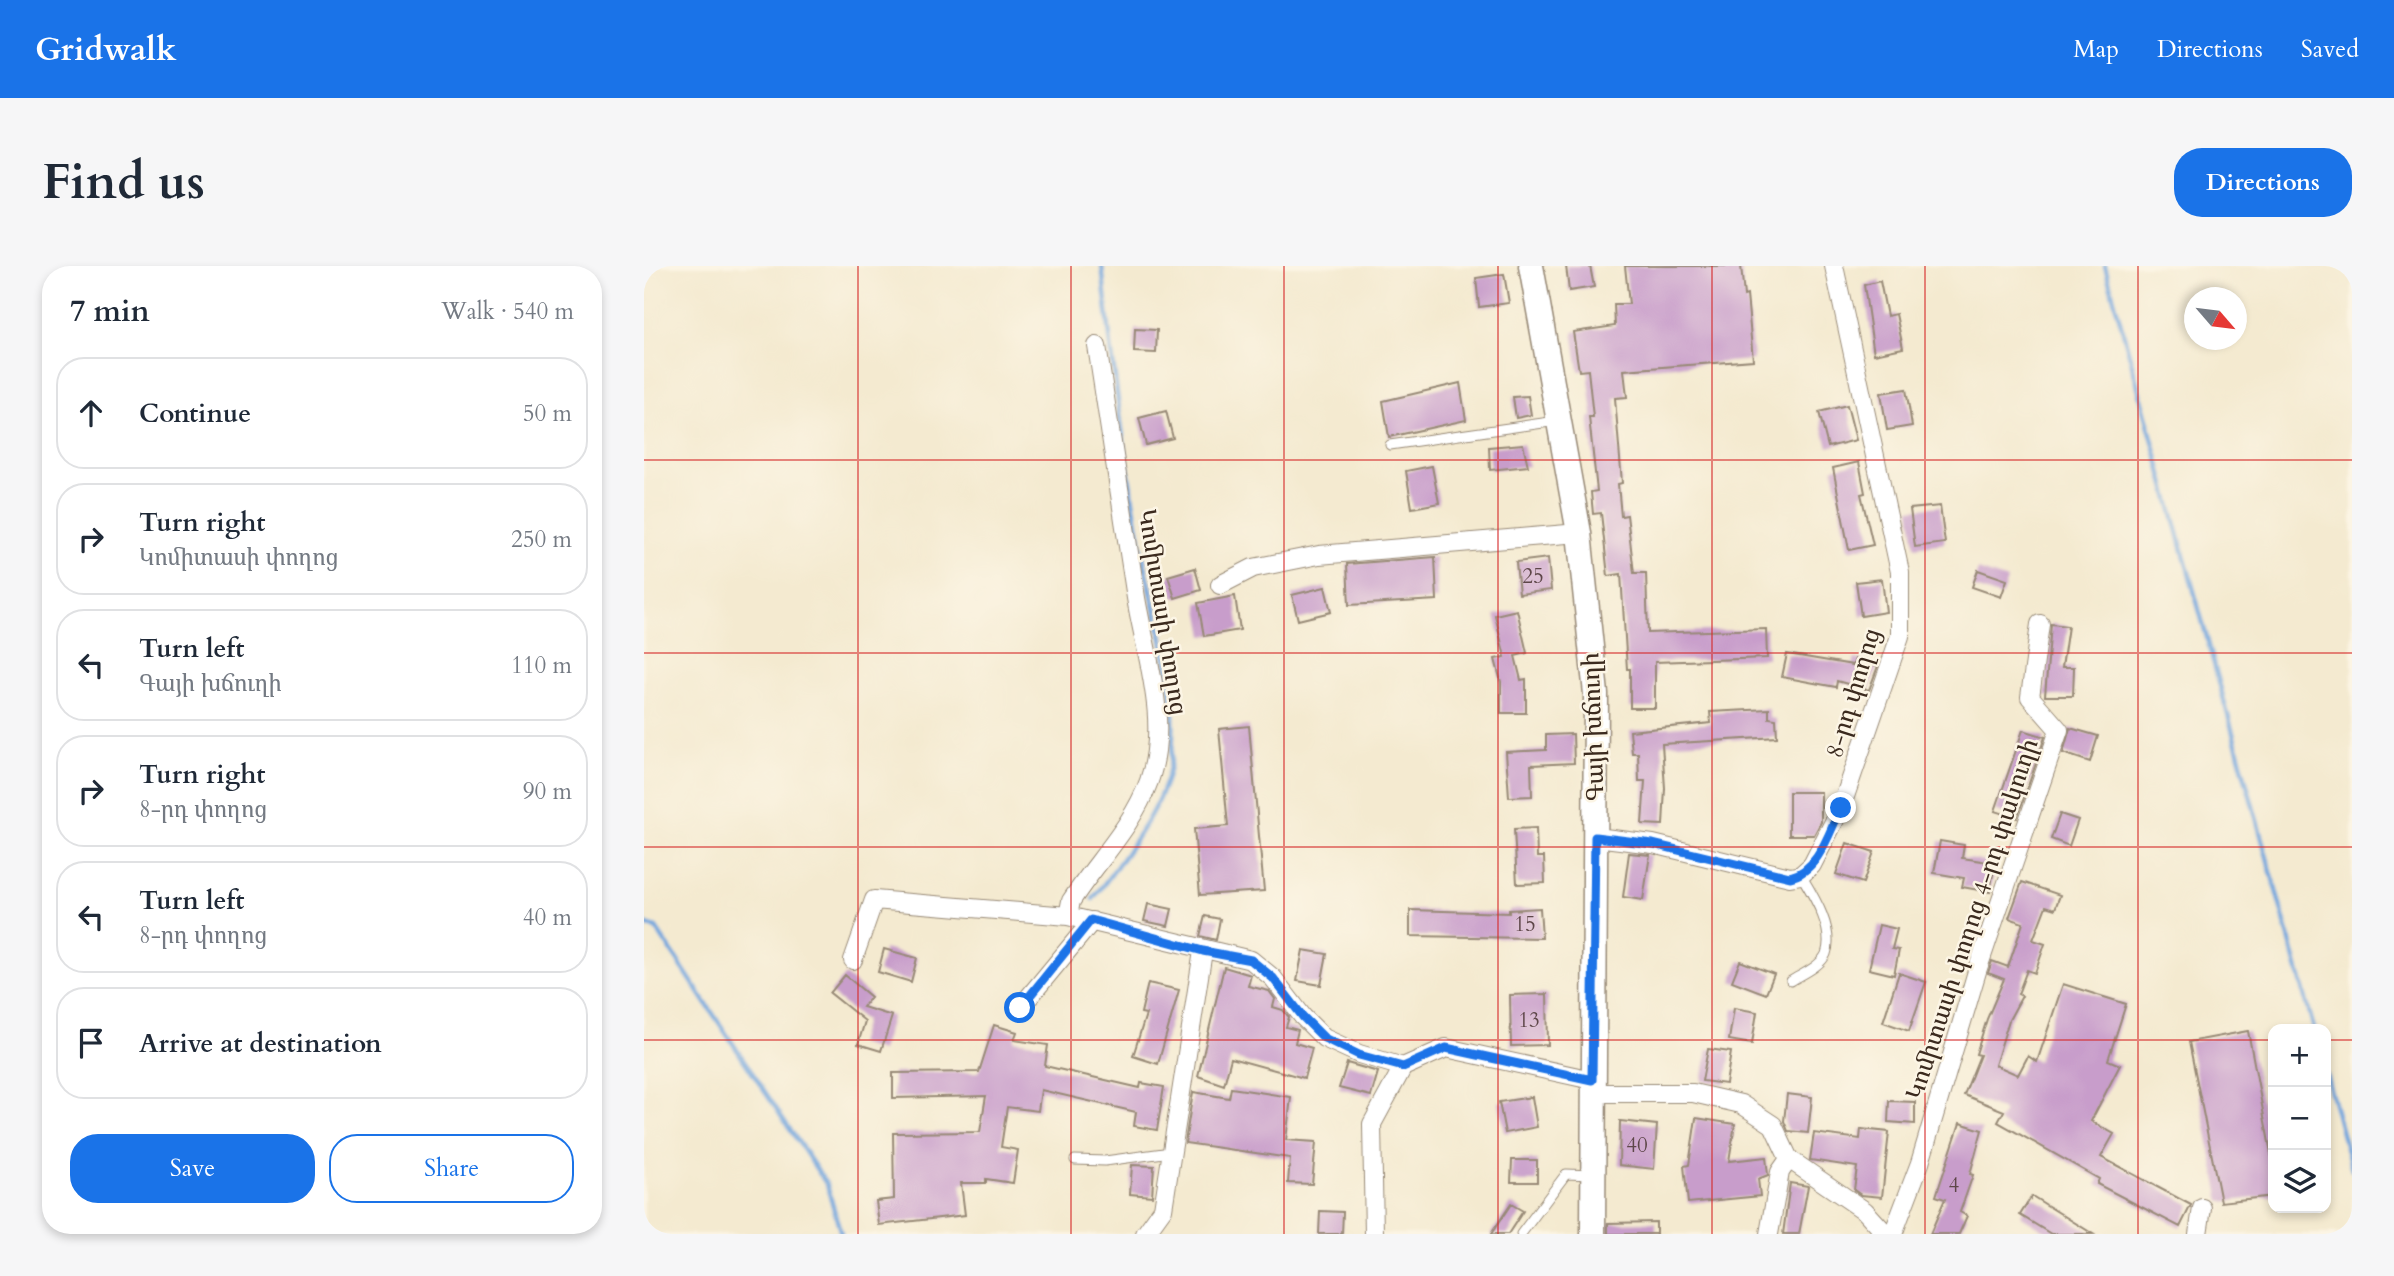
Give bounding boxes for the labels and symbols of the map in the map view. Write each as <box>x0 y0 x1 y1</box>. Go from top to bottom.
north arrow <box>2184 287 2247 350</box>
street label: Կոմիտասի փողոց <box>1130 507 1195 718</box>
house number: 25 <box>1522 562 1544 591</box>
street label: 8-րդ փողոց <box>1818 624 1889 762</box>
street label: Գայի խճուղի <box>1574 652 1613 802</box>
street label: Կոմիտասի փողոց 4-րդ փակուղի <box>1898 735 2046 1104</box>
route end <box>1825 792 1856 823</box>
house number: 15 <box>1514 910 1536 939</box>
route start <box>1004 992 1035 1023</box>
house number: 13 <box>1518 1006 1540 1035</box>
house number: 40 <box>1626 1131 1648 1160</box>
house number: 4 <box>1949 1171 1960 1200</box>

